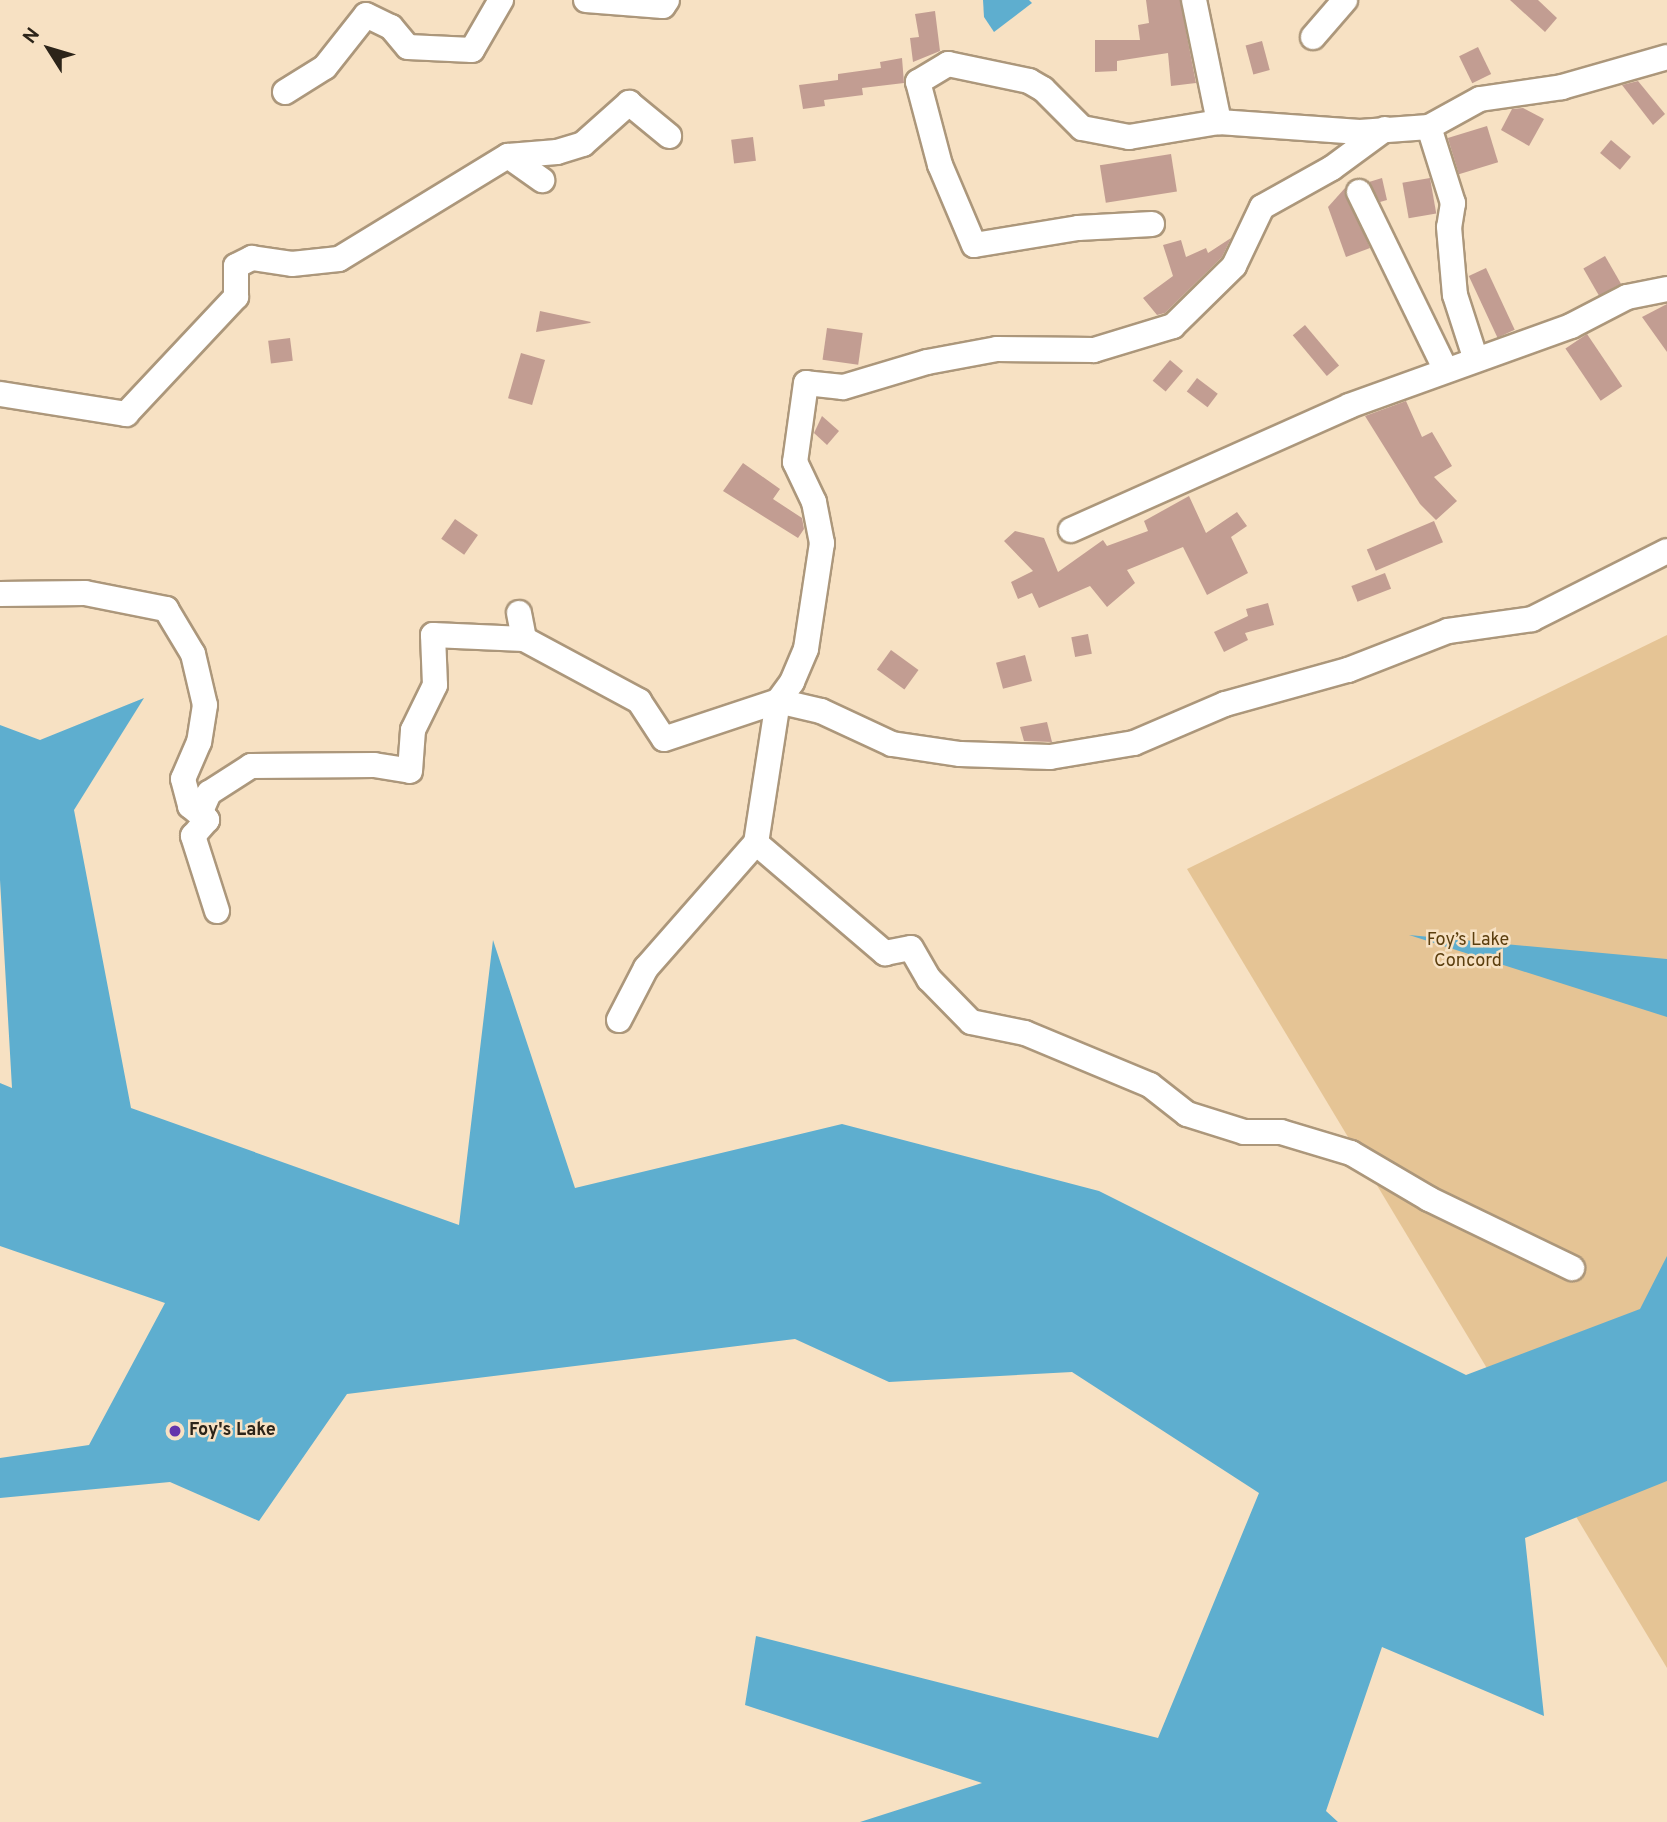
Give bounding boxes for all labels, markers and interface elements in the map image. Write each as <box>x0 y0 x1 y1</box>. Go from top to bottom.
north arrow <box>14 14 84 84</box>
text: N <box>19 24 46 49</box>
park label: Foy’s Lake Concord <box>1427 931 1509 974</box>
place label: Foy's Lake <box>189 1420 276 1442</box>
marker: Foy's Lake <box>167 1423 183 1439</box>

